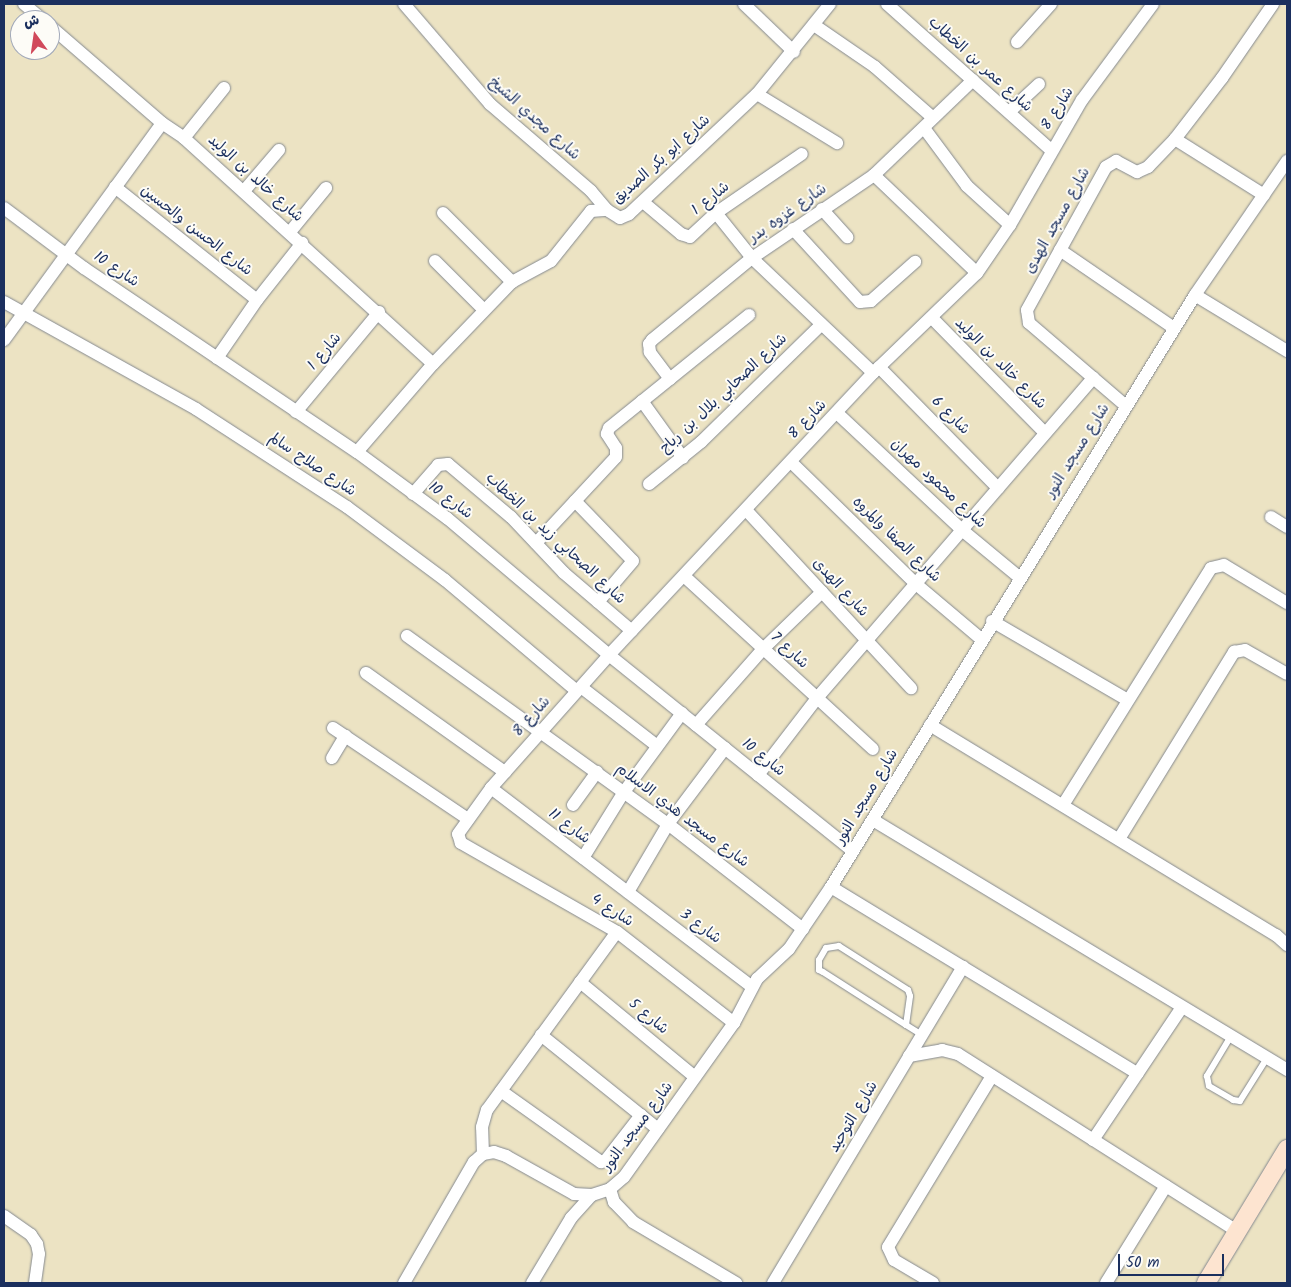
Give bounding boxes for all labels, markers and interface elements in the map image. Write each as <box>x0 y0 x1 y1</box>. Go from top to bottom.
text: ش <box>21 9 42 34</box>
north arrow <box>10 10 60 60</box>
street label: شارع عمر بن الخطاب <box>924 14 1036 116</box>
street label: شارع مجدي الشيخ <box>485 73 583 165</box>
street label: شارع 8 <box>1038 84 1078 134</box>
street label: شارع ابو بكر الصديق <box>610 112 714 208</box>
street label: شارع خالد بن الوليد <box>204 132 306 226</box>
street label: شارع مسجد الهدى <box>1021 165 1095 277</box>
street label: شارع 1 <box>689 178 733 220</box>
street label: شارع غزوه بدر <box>746 181 830 247</box>
street label: شارع الحسن والحسين <box>136 182 256 280</box>
street label: شارع 10 <box>90 248 142 292</box>
street label: شارع خالد بن الوليد <box>951 315 1049 413</box>
street label: شارع 1 <box>304 330 346 374</box>
street label: شارع الصحابي بلال بن رباح <box>657 330 791 458</box>
street label: شارع 6 <box>927 393 973 439</box>
street label: شارع 8 <box>785 397 831 443</box>
street label: شارع مسجد النور <box>1042 401 1114 501</box>
street label: شارع صلاح سالم <box>265 429 359 501</box>
street label: شارع محمود مهران <box>887 435 989 533</box>
street label: شارع الصحابي زيد بن الخطاب <box>481 470 629 608</box>
street label: شارع 10 <box>424 479 476 523</box>
street label: شارع الصفا والمروه <box>848 493 944 587</box>
street label: شارع الهدى <box>808 555 872 621</box>
street label: شارع 7 <box>766 629 812 673</box>
street label: شارع 8 <box>509 693 555 741</box>
street label: شارع 10 <box>738 735 788 781</box>
street label: شارع مسجد النور <box>832 746 902 848</box>
street label: شارع مسجد هدي الاسلام <box>612 760 752 872</box>
street label: شارع 11 <box>544 805 594 849</box>
street label: شارع 4 <box>587 891 637 931</box>
street label: شارع 3 <box>676 906 724 948</box>
street label: شارع 5 <box>624 995 672 1039</box>
street label: شارع التوحيد <box>826 1078 882 1156</box>
street label: شارع مسجد النور <box>598 1079 678 1175</box>
scale bar <box>1121 1244 1227 1276</box>
text: 50 m <box>1126 1251 1160 1275</box>

